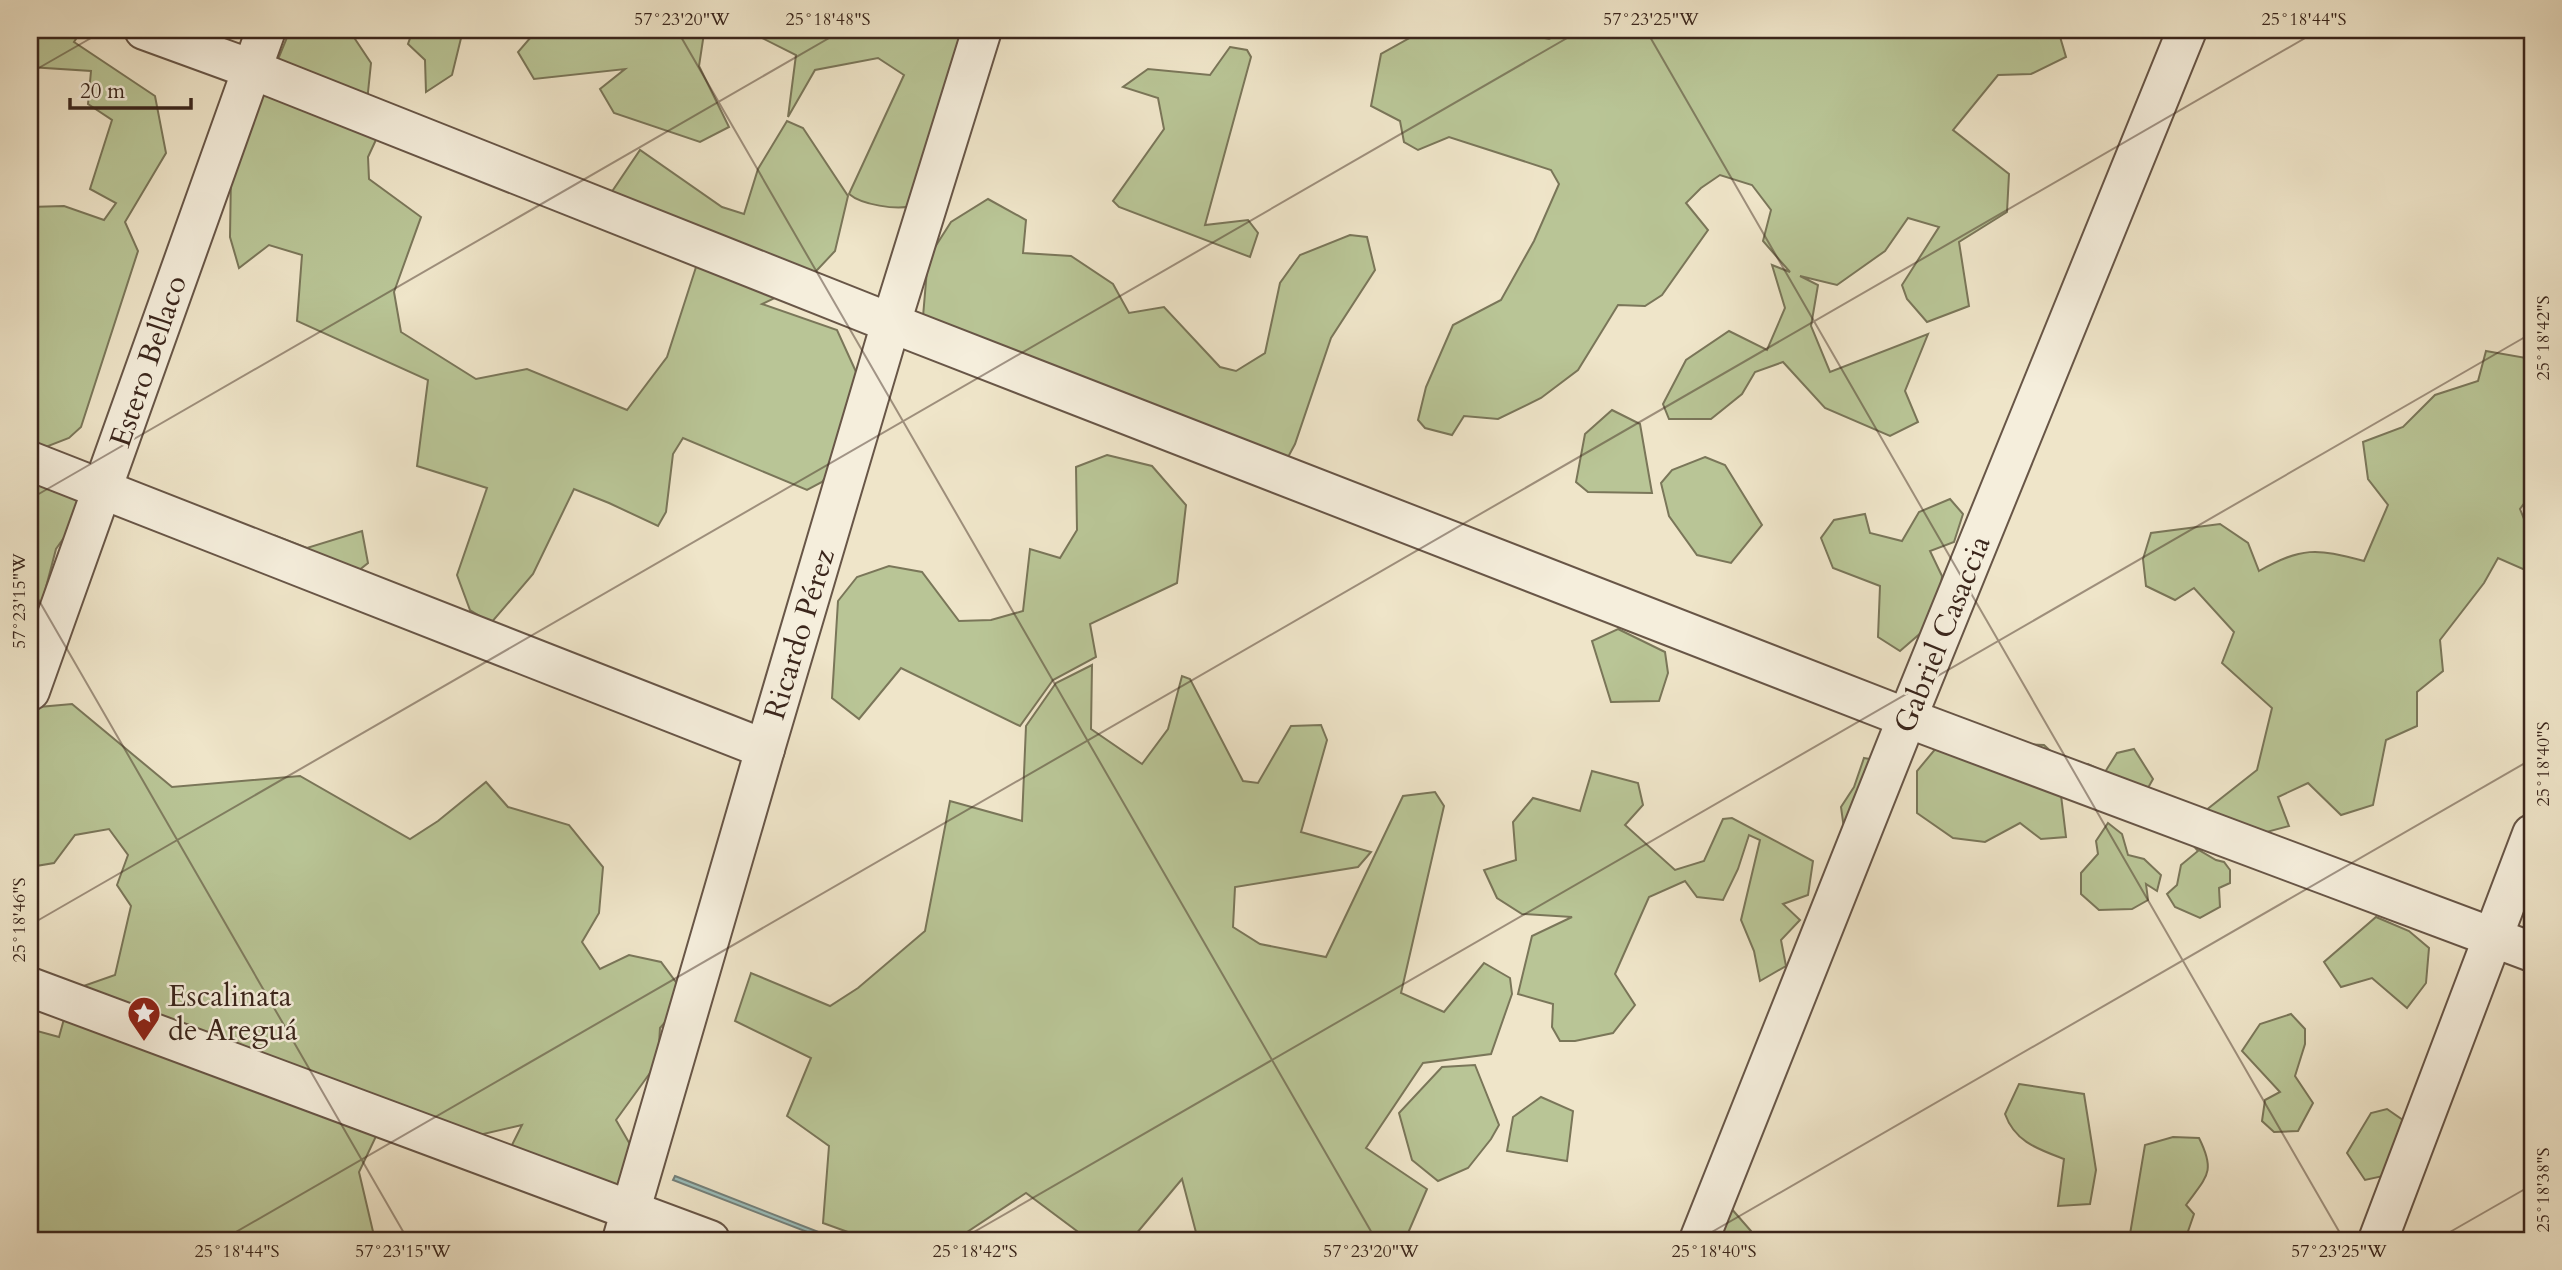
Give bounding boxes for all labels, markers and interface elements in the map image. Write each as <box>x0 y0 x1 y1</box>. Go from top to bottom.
text: 57°23'20"W <box>634 7 730 32</box>
text: 25°18'48"S <box>786 7 870 32</box>
text: 57°23'25"W <box>1603 7 1699 32</box>
text: 25°18'44"S <box>2262 7 2346 32</box>
scale bar <box>70 66 191 110</box>
text: 20 m <box>80 77 125 106</box>
street label: Estero Bellaco <box>100 270 197 452</box>
text: 25°18'42"S <box>2531 296 2556 380</box>
street label: Gabriel Casaccia <box>1884 530 2001 739</box>
street label: Ricardo Pérez <box>754 543 845 724</box>
text: 57°23'15"W <box>7 553 32 649</box>
text: 25°18'40"S <box>2531 722 2556 806</box>
text: 25°18'46"S <box>7 878 32 962</box>
place label: Escalinata de Areguá <box>168 976 298 1051</box>
place icon: Escalinata de Areguá <box>125 994 163 1043</box>
text: 25°18'38"S <box>2531 1148 2556 1232</box>
text: 25°18'44"S <box>195 1239 279 1264</box>
text: 57°23'15"W <box>355 1239 451 1264</box>
text: 25°18'42"S <box>933 1239 1017 1264</box>
text: 57°23'20"W <box>1323 1239 1419 1264</box>
text: 25°18'40"S <box>1672 1239 1756 1264</box>
text: 57°23'25"W <box>2291 1239 2387 1264</box>

